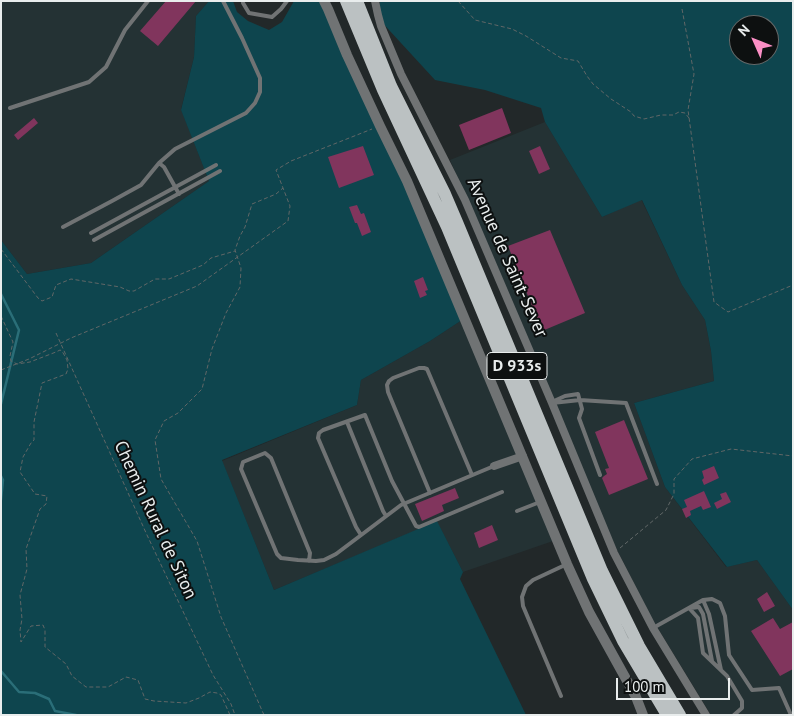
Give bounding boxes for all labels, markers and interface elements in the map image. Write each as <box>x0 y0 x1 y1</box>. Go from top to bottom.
north arrow <box>729 15 779 65</box>
text: N <box>734 21 754 40</box>
street label: Avenue de Saint-Sever <box>462 175 552 341</box>
road number: D 933s <box>487 352 547 380</box>
street label: Chemin Rural de Siton <box>109 437 201 603</box>
scale bar <box>619 668 733 700</box>
text: 100 m <box>624 677 665 696</box>

